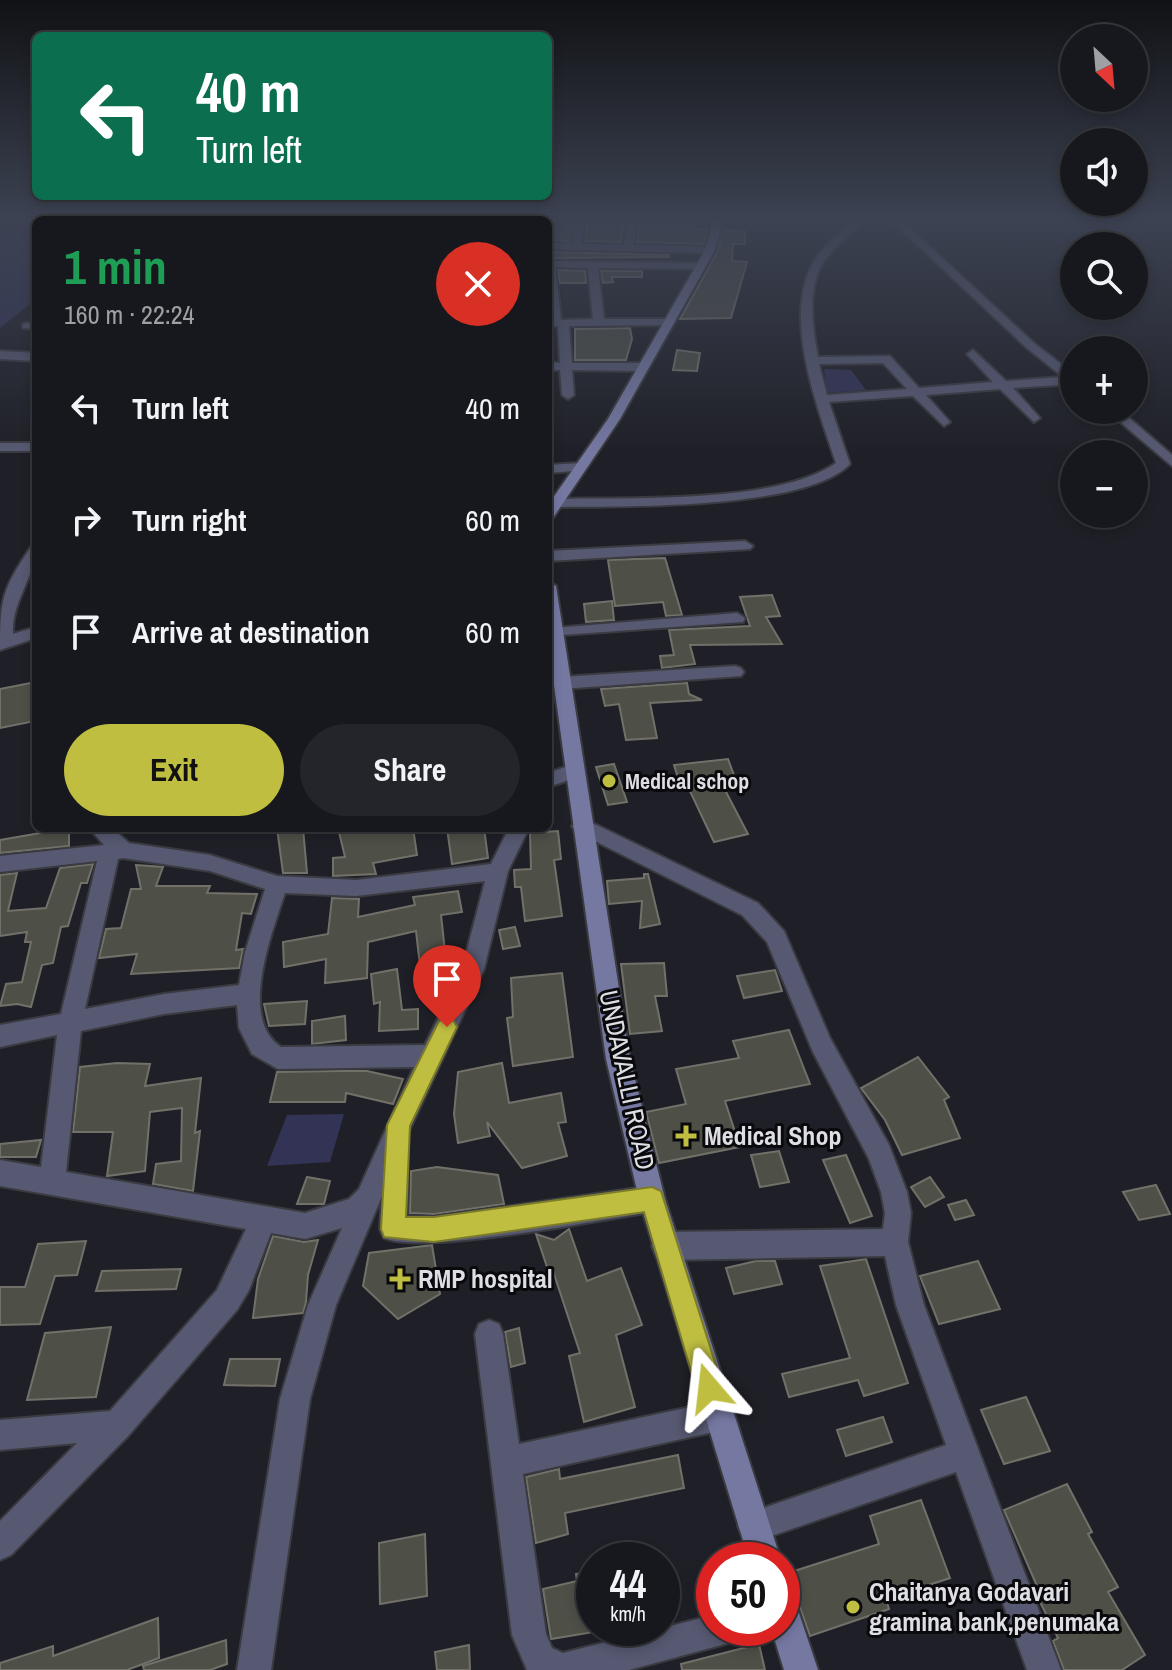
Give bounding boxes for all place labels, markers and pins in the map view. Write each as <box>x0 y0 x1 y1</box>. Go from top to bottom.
place label: Medical schop <box>625 766 749 796</box>
marker: Medical schop <box>600 772 618 790</box>
pin <box>413 945 481 1027</box>
place label: Medical Shop <box>704 1118 841 1153</box>
marker: Medical Shop <box>675 1125 697 1147</box>
place label: RMP hospital <box>418 1261 553 1296</box>
marker: RMP hospital <box>389 1268 411 1290</box>
place label: Chaitanya Godavari gramina bank,penumaka <box>869 1574 1119 1639</box>
marker: Chaitanya Godavari gramina bank,penumaka <box>844 1598 862 1616</box>

